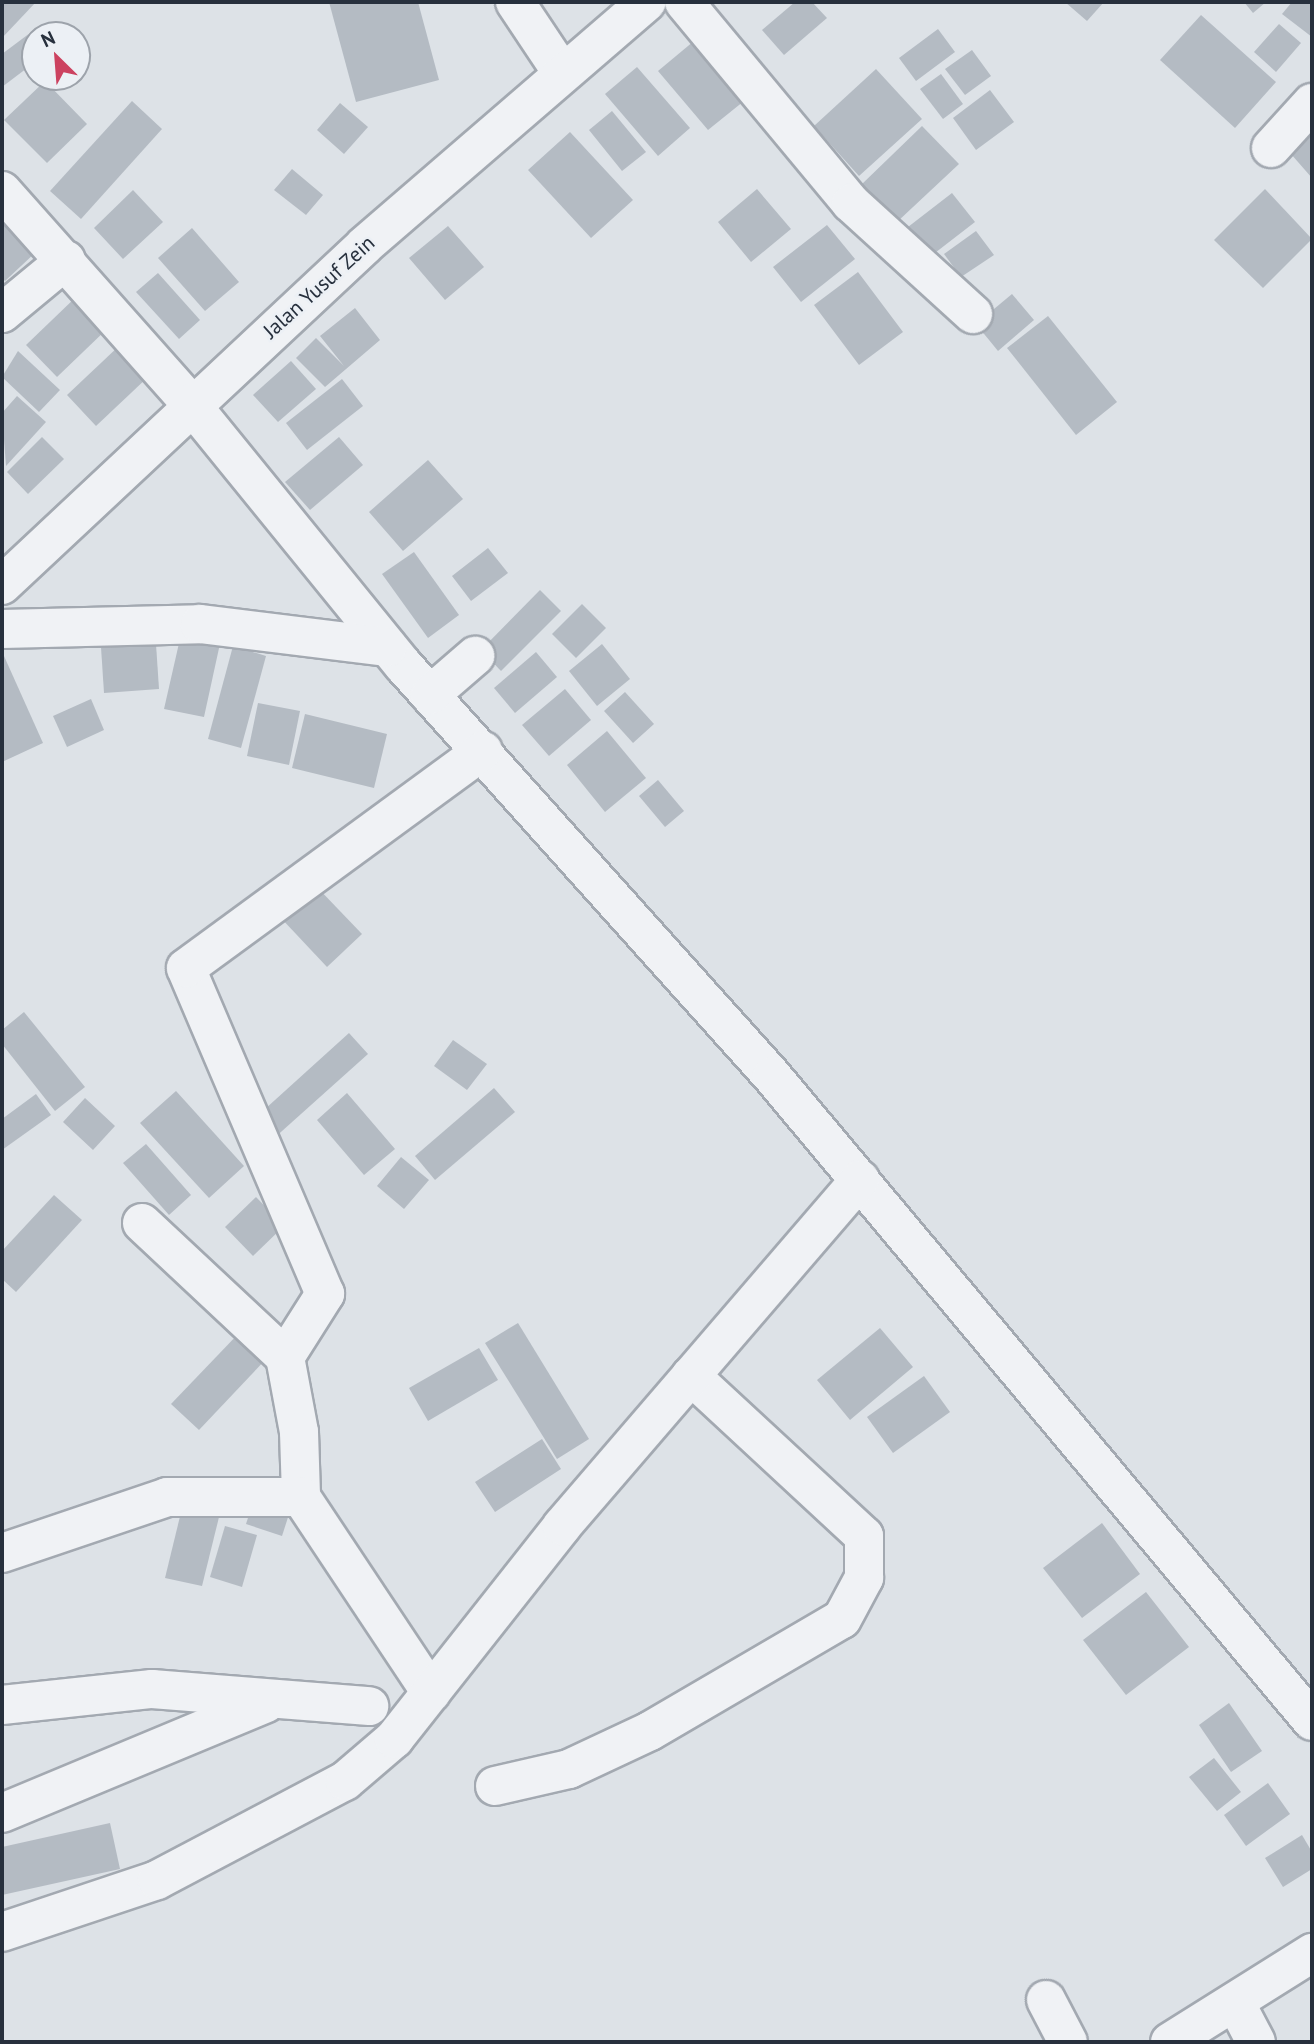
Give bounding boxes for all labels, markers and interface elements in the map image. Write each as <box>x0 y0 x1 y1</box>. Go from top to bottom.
north arrow <box>21 21 91 91</box>
text: N <box>37 25 59 52</box>
street label: Jalan Yusuf Zein <box>258 230 380 344</box>

